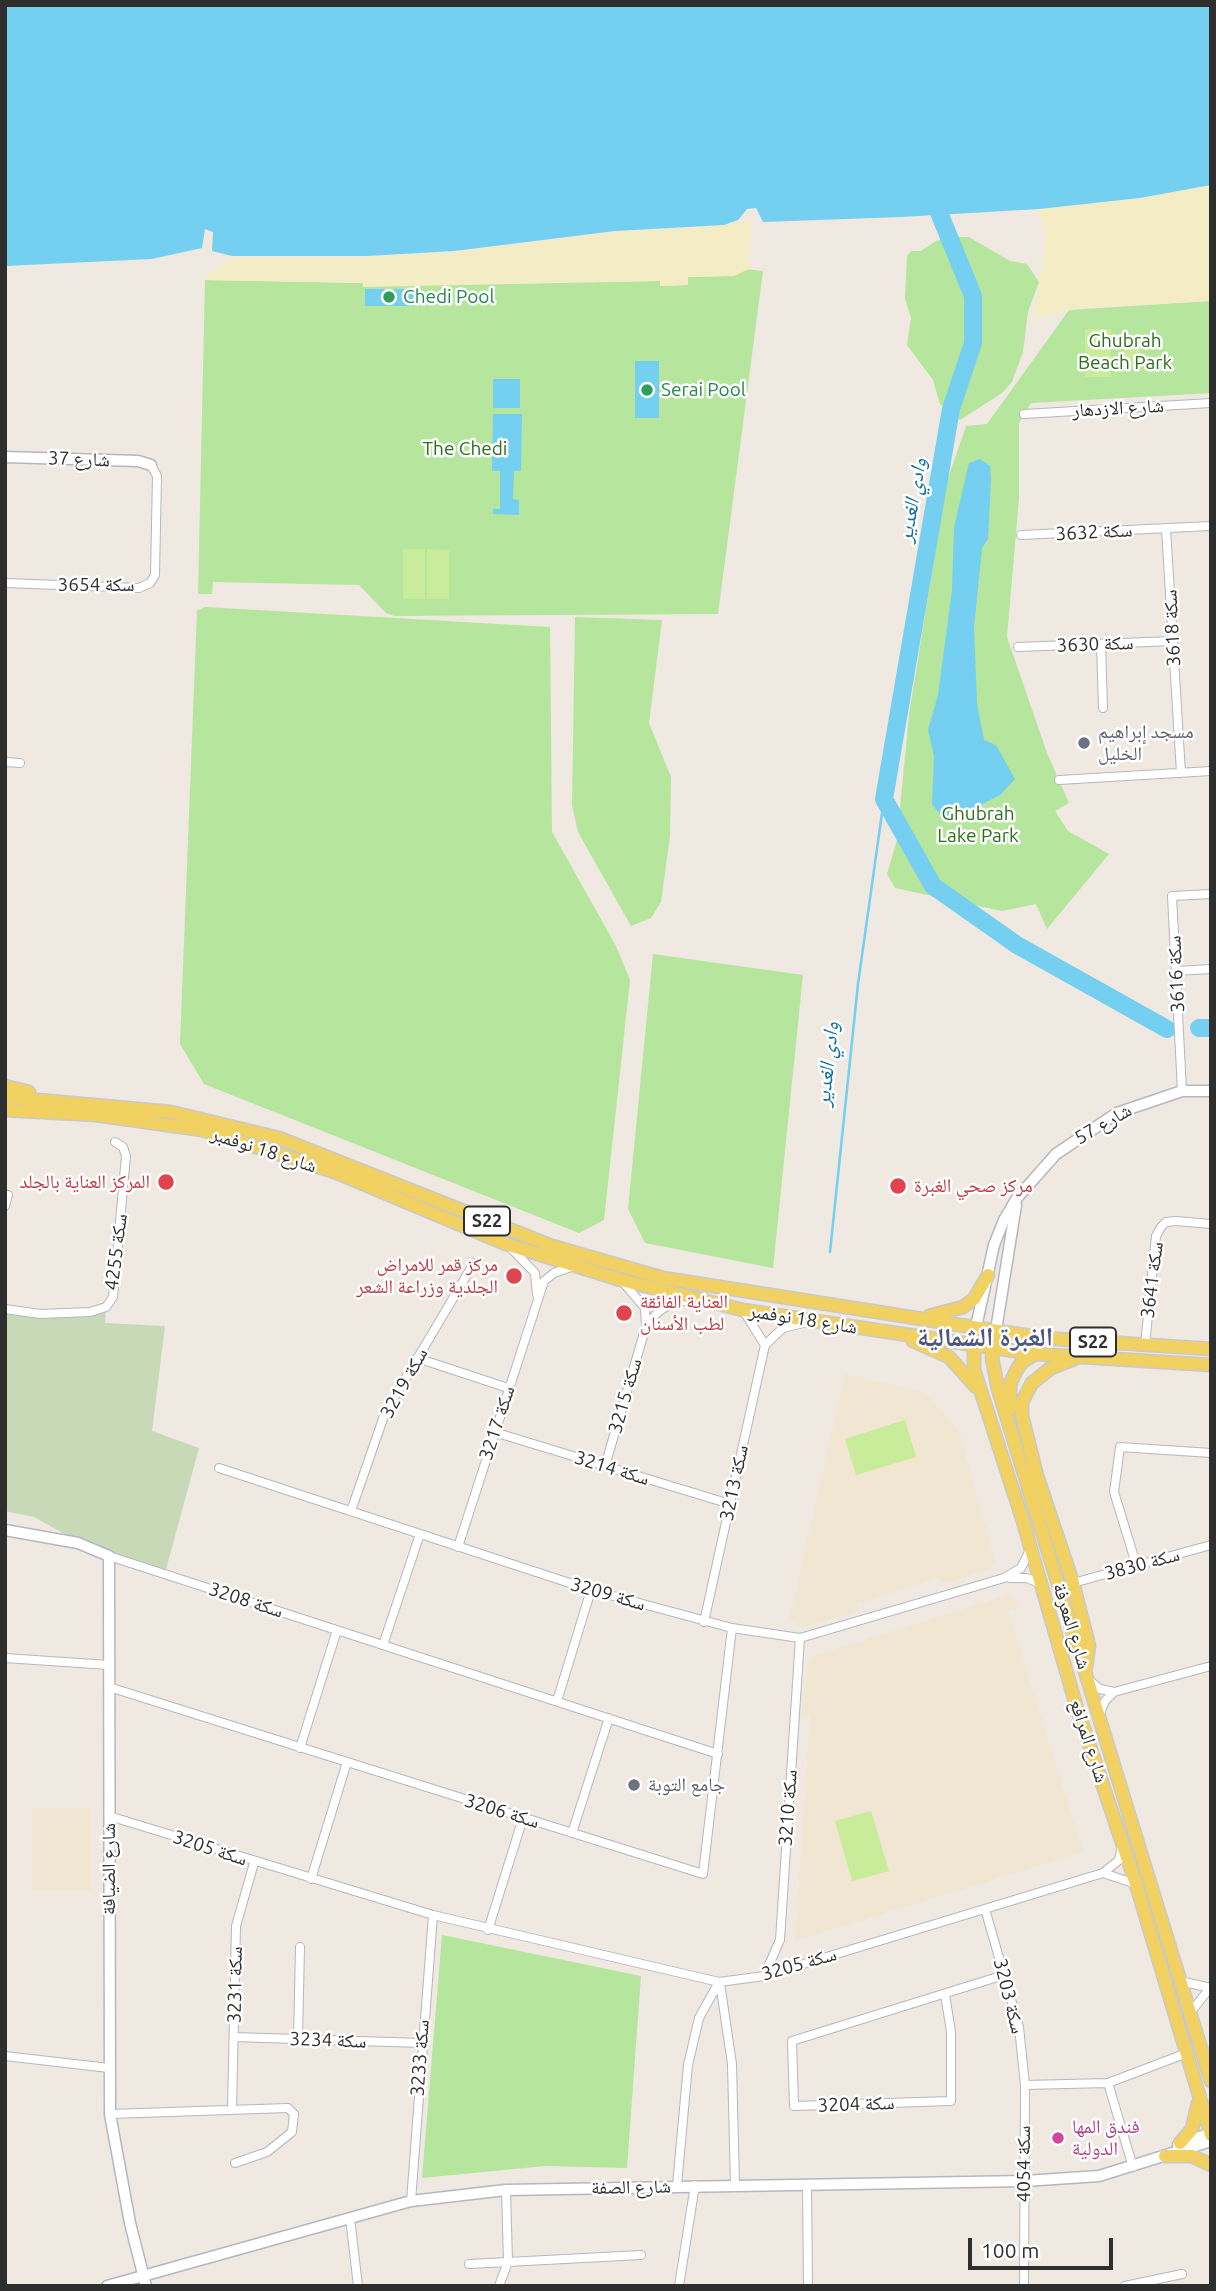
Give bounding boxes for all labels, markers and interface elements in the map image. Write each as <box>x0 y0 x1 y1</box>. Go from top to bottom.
place label: Chedi Pool <box>403 286 494 308</box>
marker: Chedi Pool <box>381 289 397 305</box>
park label: Ghubrah Beach Park <box>1078 330 1172 374</box>
place label: Serai Pool <box>661 379 746 401</box>
marker: Serai Pool <box>639 382 655 398</box>
street label: شارع الازدهار <box>1072 394 1164 422</box>
park label: The Chedi <box>423 438 507 460</box>
street label: شارع 37 <box>48 447 110 471</box>
water label: وادي الغدير <box>892 456 932 544</box>
street label: سكة 3632 <box>1055 519 1133 545</box>
street label: سكة 3654 <box>57 574 135 596</box>
street label: سكة 3618 <box>1159 589 1185 667</box>
street label: سكة 3630 <box>1056 631 1134 657</box>
place label: مسجد إبراهيم الخليل <box>1098 721 1194 765</box>
marker: مسجد إبراهيم الخليل <box>1076 735 1092 751</box>
park label: Ghubrah Lake Park <box>937 803 1019 847</box>
street label: سكة 3616 <box>1163 935 1189 1013</box>
water label: وادي الغدير <box>810 1020 844 1108</box>
street label: شارع 57 <box>1070 1099 1136 1149</box>
street label: شارع 18 نوفمبر <box>208 1122 320 1178</box>
place label: المركز العناية بالجلد <box>19 1171 150 1193</box>
marker: المركز العناية بالجلد <box>156 1172 176 1192</box>
place label: مركز صحي الغبرة <box>914 1175 1033 1197</box>
marker: مركز صحي الغبرة <box>888 1176 908 1196</box>
road number: S22 <box>464 1206 510 1236</box>
street label: سكة 4255 <box>100 1212 132 1292</box>
street label: سكة 3641 <box>1136 1240 1168 1320</box>
place label: مركز قمر للامراض الجلدية وزراعة الشعر <box>356 1254 498 1298</box>
marker: مركز قمر للامراض الجلدية وزراعة الشعر <box>504 1266 524 1286</box>
place label: العناية الفائقة لطب الأسنان <box>640 1291 728 1335</box>
street label: شارع 18 نوفمبر <box>747 1299 859 1339</box>
marker: العناية الفائقة لطب الأسنان <box>614 1303 634 1323</box>
district label: الغبرة الشمالية <box>917 1321 1053 1353</box>
road number: S22 <box>1070 1328 1116 1357</box>
street label: سكة 3219 <box>375 1344 433 1422</box>
street label: سكة 3215 <box>603 1356 647 1436</box>
street label: سكة 3217 <box>474 1383 520 1463</box>
street label: سكة 3213 <box>715 1443 753 1523</box>
street label: سكة 3214 <box>572 1446 652 1490</box>
street label: سكة 3830 <box>1102 1543 1182 1585</box>
street label: سكة 3209 <box>568 1572 648 1616</box>
street label: سكة 3208 <box>206 1577 286 1623</box>
street label: شارع المعرفة <box>1048 1580 1096 1672</box>
street label: شارع المرافع <box>1065 1697 1113 1785</box>
street label: سكة 3210 <box>774 1769 802 1847</box>
place label: جامع التوبة <box>648 1774 725 1796</box>
marker: جامع التوبة <box>626 1777 642 1793</box>
street label: سكة 3206 <box>462 1789 542 1833</box>
street label: شارع الضيافة <box>98 1823 120 1915</box>
street label: سكة 3205 <box>170 1825 250 1871</box>
street label: سكة 3205 <box>759 1942 839 1986</box>
street label: سكة 3231 <box>223 1946 247 2024</box>
street label: سكة 3203 <box>989 1956 1029 2036</box>
street label: سكة 3233 <box>406 2019 434 2097</box>
street label: سكة 3234 <box>289 2027 367 2053</box>
street label: سكة 3204 <box>817 2091 895 2117</box>
place label: فندق المها الدولية <box>1072 2116 1140 2160</box>
street label: سكة 4054 <box>1013 2125 1035 2203</box>
marker: فندق المها الدولية <box>1050 2130 1066 2146</box>
street label: شارع الصفة <box>591 2175 671 2199</box>
scale bar <box>971 2224 1116 2268</box>
text: 100 m <box>981 2238 1039 2262</box>

